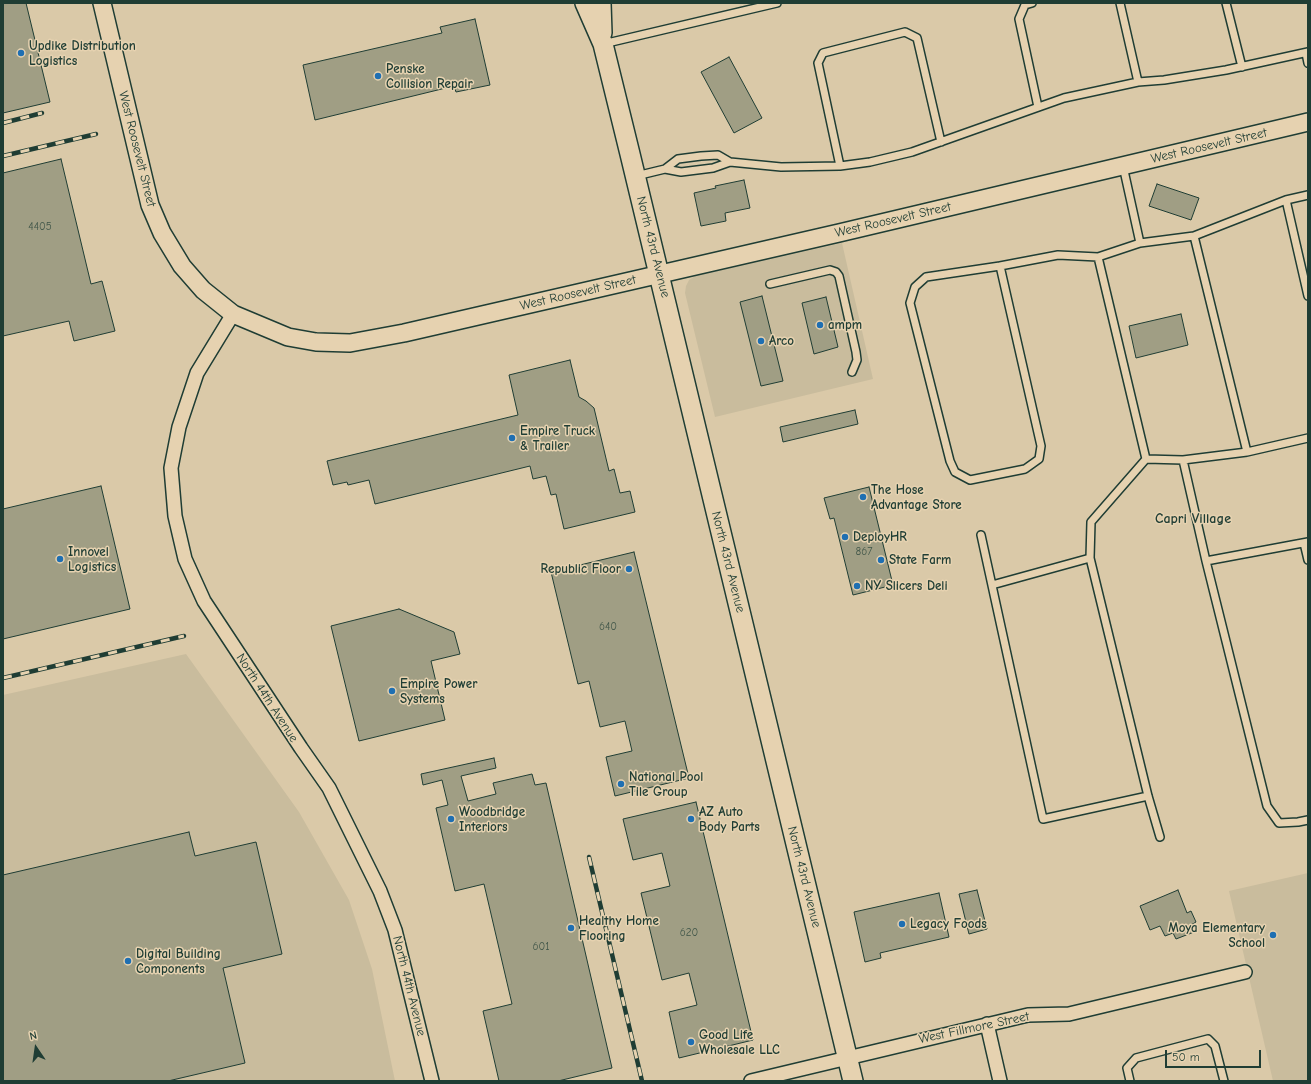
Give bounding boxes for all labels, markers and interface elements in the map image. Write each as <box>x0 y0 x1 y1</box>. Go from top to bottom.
place label: Updike Distribution Logistics <box>29 38 136 69</box>
marker: Updike Distribution Logistics <box>16 48 26 58</box>
place label: Penske Collision Repair <box>386 61 473 92</box>
marker: Penske Collision Repair <box>373 71 383 81</box>
street label: West Roosevelt Street <box>115 90 159 208</box>
street label: West Roosevelt Street <box>1149 125 1269 167</box>
street label: North 43rd Avenue <box>633 195 673 299</box>
street label: West Roosevelt Street <box>833 199 953 241</box>
house number: 4405 <box>28 220 52 234</box>
street label: West Roosevelt Street <box>518 272 638 314</box>
place label: ampm <box>828 317 862 333</box>
marker: ampm <box>815 320 825 330</box>
place label: Arco <box>769 333 794 349</box>
marker: Arco <box>756 336 766 346</box>
place label: Empire Truck & Trailer <box>520 423 595 454</box>
marker: Empire Truck & Trailer <box>507 433 517 443</box>
place label: The Hose Advantage Store <box>871 482 962 513</box>
marker: The Hose Advantage Store <box>858 492 868 502</box>
street label: North 43rd Avenue <box>708 510 748 614</box>
district label: Capri Village <box>1155 511 1231 527</box>
place label: DeployHR <box>853 529 907 545</box>
marker: DeployHR <box>840 532 850 542</box>
place label: Innovel Logistics <box>68 544 116 575</box>
house number: 867 <box>856 545 872 559</box>
place label: State Farm <box>889 552 951 568</box>
marker: Innovel Logistics <box>55 554 65 564</box>
marker: State Farm <box>876 555 886 565</box>
place label: Republic Floor <box>540 561 621 577</box>
marker: Republic Floor <box>624 564 634 574</box>
place label: NY Slicers Deli <box>865 578 948 594</box>
marker: NY Slicers Deli <box>852 581 862 591</box>
house number: 640 <box>599 620 617 634</box>
street label: North 44th Avenue <box>232 651 302 745</box>
place label: Empire Power Systems <box>400 676 477 707</box>
marker: Empire Power Systems <box>387 686 397 696</box>
place label: National Pool Tile Group <box>629 769 703 800</box>
marker: National Pool Tile Group <box>616 779 626 789</box>
place label: Woodbridge Interiors <box>459 804 525 835</box>
place label: AZ Auto Body Parts <box>699 804 760 835</box>
marker: Woodbridge Interiors <box>446 814 456 824</box>
marker: AZ Auto Body Parts <box>686 814 696 824</box>
street label: North 43rd Avenue <box>784 825 824 929</box>
place label: Healthy Home Flooring <box>579 913 659 944</box>
place label: Legacy Foods <box>910 916 987 932</box>
marker: Legacy Foods <box>897 919 907 929</box>
place label: Moya Elementary School <box>1168 920 1265 951</box>
marker: Healthy Home Flooring <box>566 923 576 933</box>
house number: 620 <box>680 926 698 940</box>
marker: Moya Elementary School <box>1268 930 1278 940</box>
street label: North 44th Avenue <box>389 934 429 1038</box>
house number: 601 <box>532 940 550 954</box>
place label: Digital Building Components <box>136 946 221 977</box>
marker: Digital Building Components <box>123 956 133 966</box>
street label: West Fillmore Street <box>917 1009 1031 1047</box>
place label: Good Life Wholesale LLC <box>699 1027 780 1058</box>
north arrow <box>16 1028 56 1068</box>
text: N <box>28 1029 38 1043</box>
marker: Good Life Wholesale LLC <box>686 1037 696 1047</box>
scale bar <box>1167 1042 1263 1068</box>
text: 50 m <box>1172 1050 1200 1064</box>

